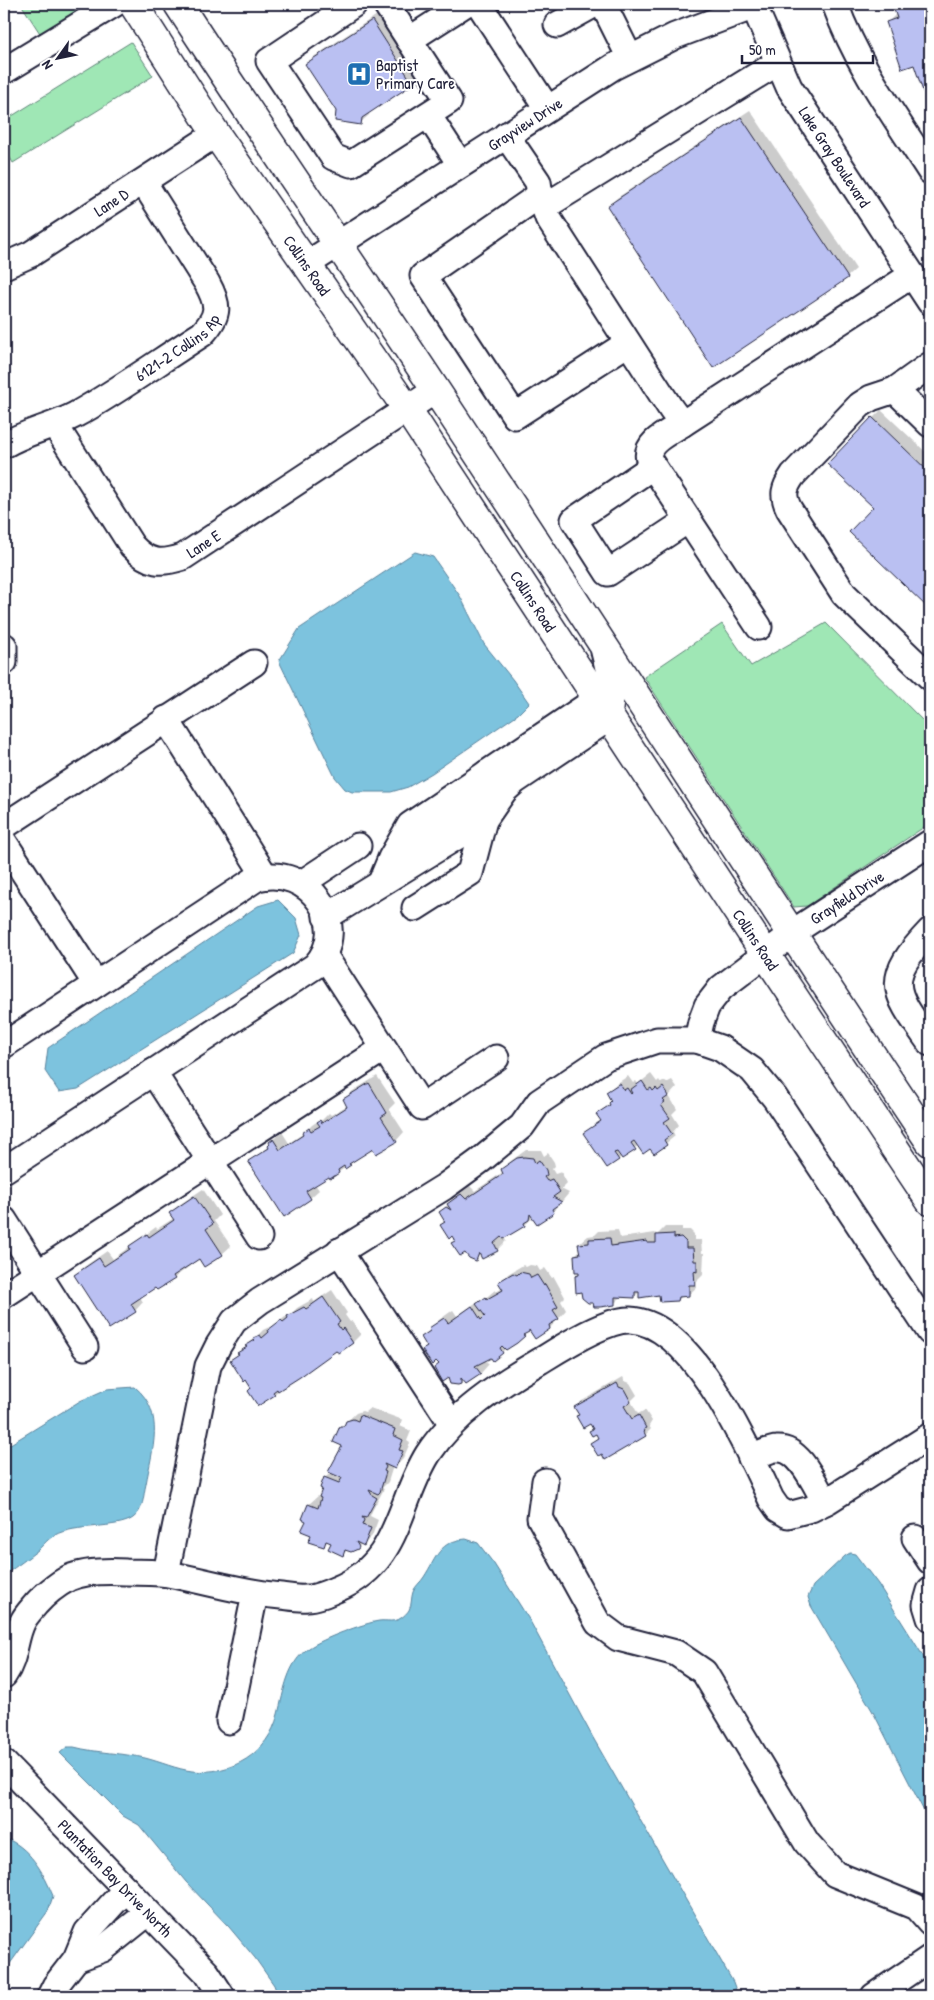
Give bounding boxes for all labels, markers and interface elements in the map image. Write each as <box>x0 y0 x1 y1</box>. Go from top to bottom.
north arrow <box>32 32 82 82</box>
scale bar <box>742 32 873 64</box>
text: 50 m <box>749 39 776 60</box>
place label: Baptist Primary Care <box>376 54 455 94</box>
text: N <box>36 57 57 74</box>
hospital icon: Baptist Primary Care <box>346 61 372 87</box>
street label: Grayview Drive <box>483 91 567 156</box>
street label: Lake Gray Boulevard <box>794 102 876 211</box>
street label: Lane D <box>90 183 133 221</box>
street label: Collins Road <box>278 231 336 300</box>
street label: 6121-2 Collins Ap <box>131 311 225 386</box>
street label: Lane E <box>182 524 225 563</box>
street label: Collins Road <box>505 566 561 636</box>
street label: Grayfield Drive <box>806 865 889 929</box>
street label: Collins Road <box>728 905 784 974</box>
street label: Plantation Bay Drive North <box>53 1814 177 1942</box>

